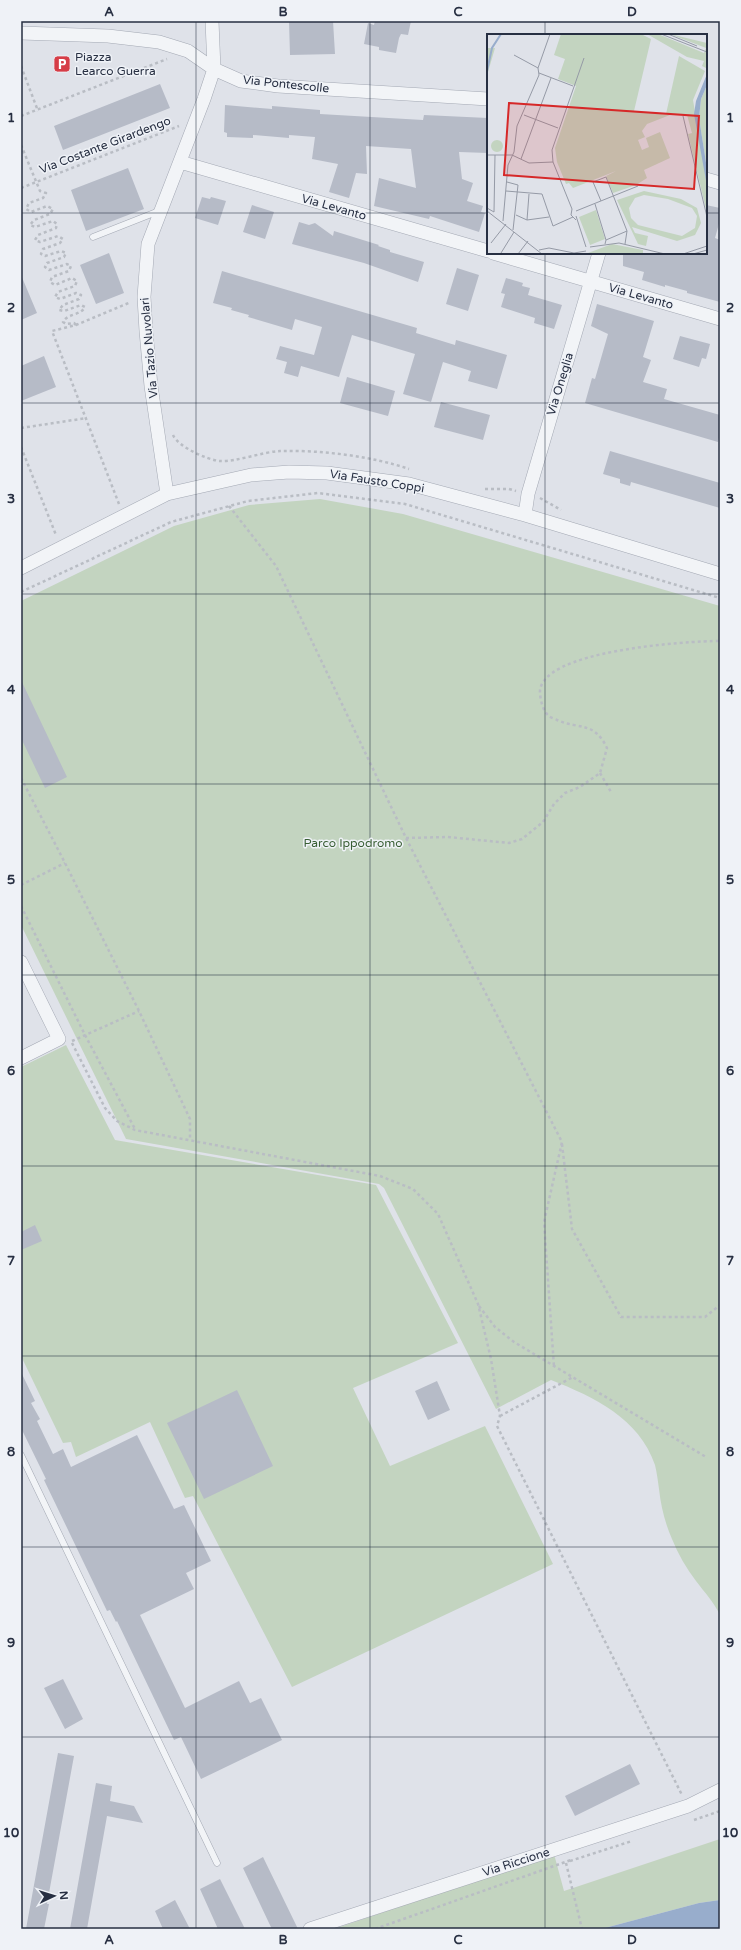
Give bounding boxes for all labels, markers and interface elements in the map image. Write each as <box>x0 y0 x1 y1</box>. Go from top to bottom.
text: A <box>104 4 114 20</box>
text: B <box>278 4 288 20</box>
text: C <box>453 4 463 20</box>
text: D <box>627 4 637 20</box>
inset map <box>487 34 707 254</box>
place label: Piazza Learco Guerra <box>75 50 156 78</box>
parking icon: Piazza Learco Guerra <box>52 54 72 74</box>
street label: Via Pontescolle <box>242 72 330 96</box>
text: 1 <box>7 110 15 126</box>
text: 1 <box>726 110 734 126</box>
street label: Via Costante Girardengo <box>37 113 173 177</box>
street label: Via Levanto <box>300 191 368 223</box>
street label: Via Levanto <box>607 280 675 312</box>
street label: Via Tazio Nuvolari <box>138 297 160 399</box>
text: 2 <box>7 300 15 316</box>
text: 2 <box>726 300 734 316</box>
street label: Via Oneglia <box>544 351 576 417</box>
street label: Via Fausto Coppi <box>329 467 425 495</box>
text: 3 <box>7 491 15 507</box>
text: 3 <box>726 491 734 507</box>
text: 4 <box>7 682 16 698</box>
text: 4 <box>726 682 735 698</box>
park label: Parco Ippodromo <box>303 836 403 850</box>
text: 5 <box>7 872 15 888</box>
text: 5 <box>726 872 734 888</box>
text: 6 <box>7 1063 15 1079</box>
text: 6 <box>726 1063 734 1079</box>
text: 7 <box>7 1253 15 1269</box>
text: 7 <box>726 1253 734 1269</box>
text: 8 <box>7 1444 15 1460</box>
text: 8 <box>726 1444 734 1460</box>
text: 9 <box>7 1635 15 1651</box>
text: 9 <box>726 1635 734 1651</box>
text: 10 <box>3 1825 19 1841</box>
text: 10 <box>722 1825 738 1841</box>
street label: Via Riccione <box>481 1845 552 1879</box>
north arrow <box>34 1876 74 1916</box>
text: N <box>57 1890 70 1900</box>
text: A <box>104 1932 114 1948</box>
text: B <box>278 1932 288 1948</box>
text: C <box>453 1932 463 1948</box>
text: D <box>627 1932 637 1948</box>

